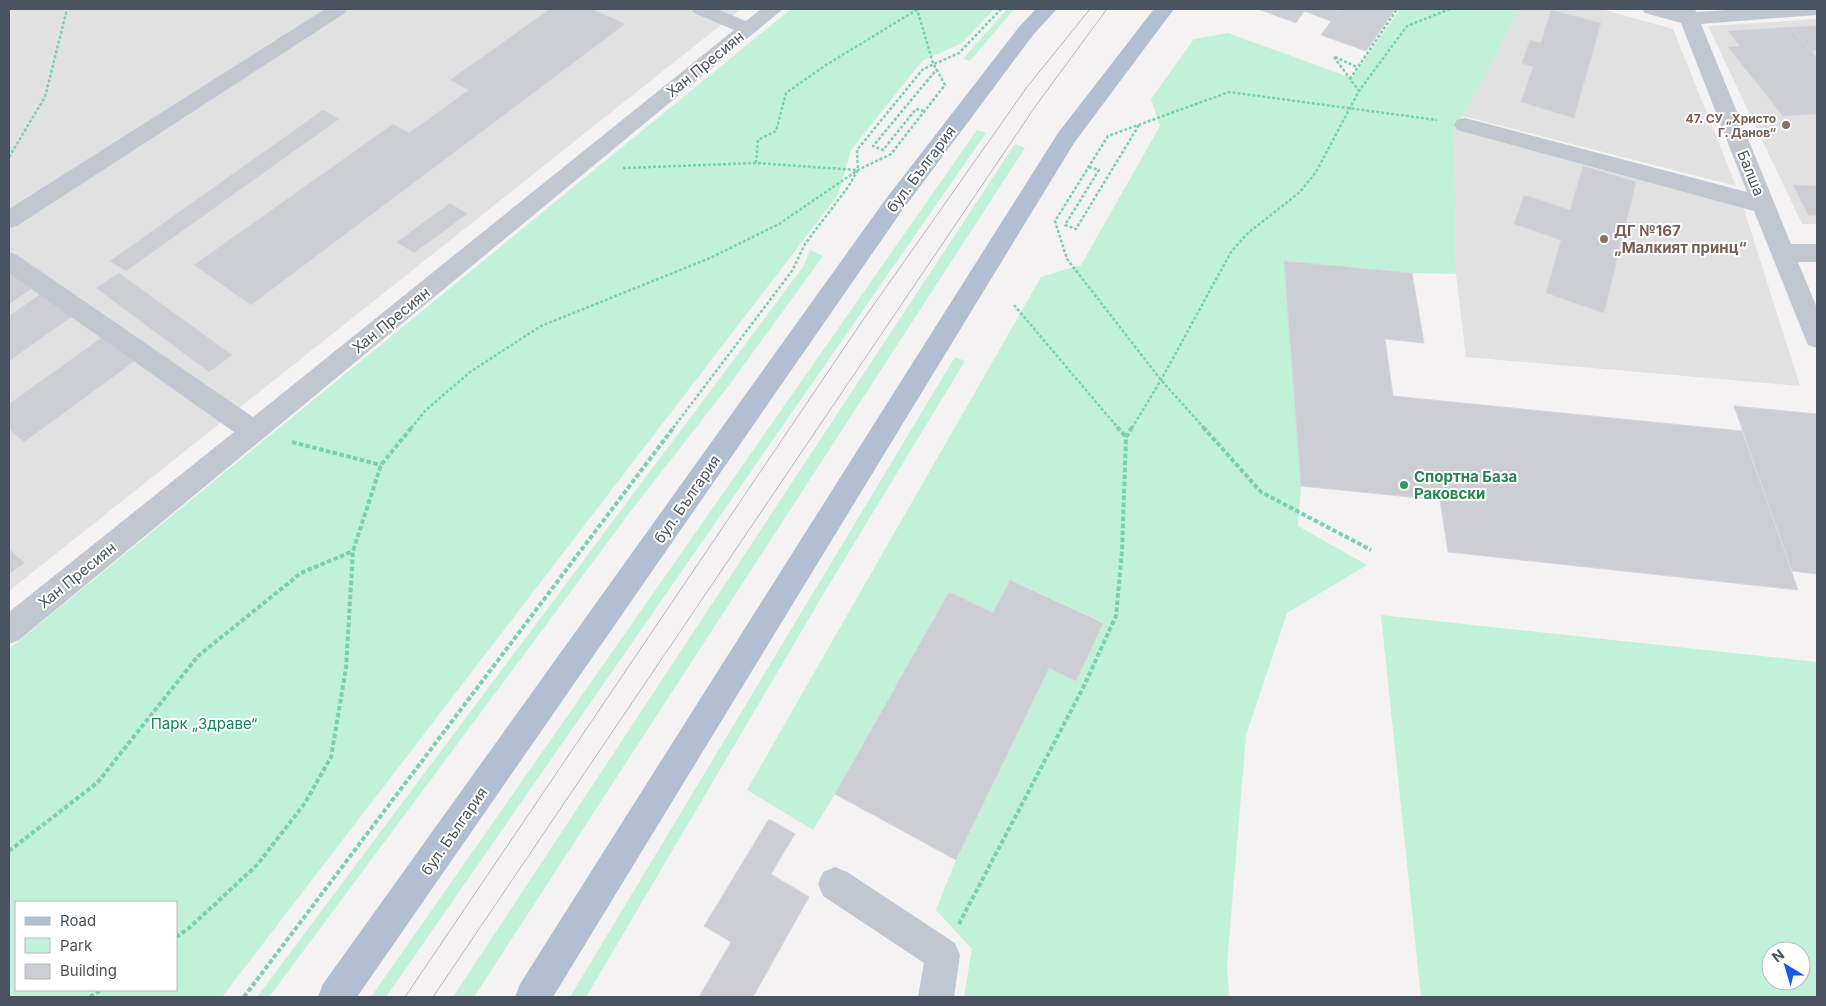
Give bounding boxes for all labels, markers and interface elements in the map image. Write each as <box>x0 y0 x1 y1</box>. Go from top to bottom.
street label: Хан Пресиян <box>662 27 748 101</box>
place label: 47. СУ „Христо Г. Данов“ <box>1686 111 1776 140</box>
marker: 47. СУ „Христо Г. Данов“ <box>1780 119 1792 131</box>
street label: бул. България <box>882 122 960 216</box>
street label: Балша <box>1733 147 1769 199</box>
place label: ДГ №167 „Малкият принц“ <box>1614 221 1747 257</box>
marker: ДГ №167 „Малкият принц“ <box>1598 233 1610 245</box>
street label: Хан Пресиян <box>348 283 434 357</box>
street label: бул. България <box>650 451 724 547</box>
place label: Спортна База Раковски <box>1414 467 1517 503</box>
marker: Спортна База Раковски <box>1398 479 1410 491</box>
street label: Хан Пресиян <box>34 538 120 612</box>
park label: Парк „Здраве“ <box>151 714 258 733</box>
street label: бул. България <box>417 783 491 879</box>
legend <box>15 901 178 991</box>
text: Road <box>60 911 96 930</box>
text: Park <box>60 936 93 955</box>
north arrow <box>1761 941 1811 991</box>
text: N <box>1768 945 1787 965</box>
text: Building <box>60 961 117 980</box>

